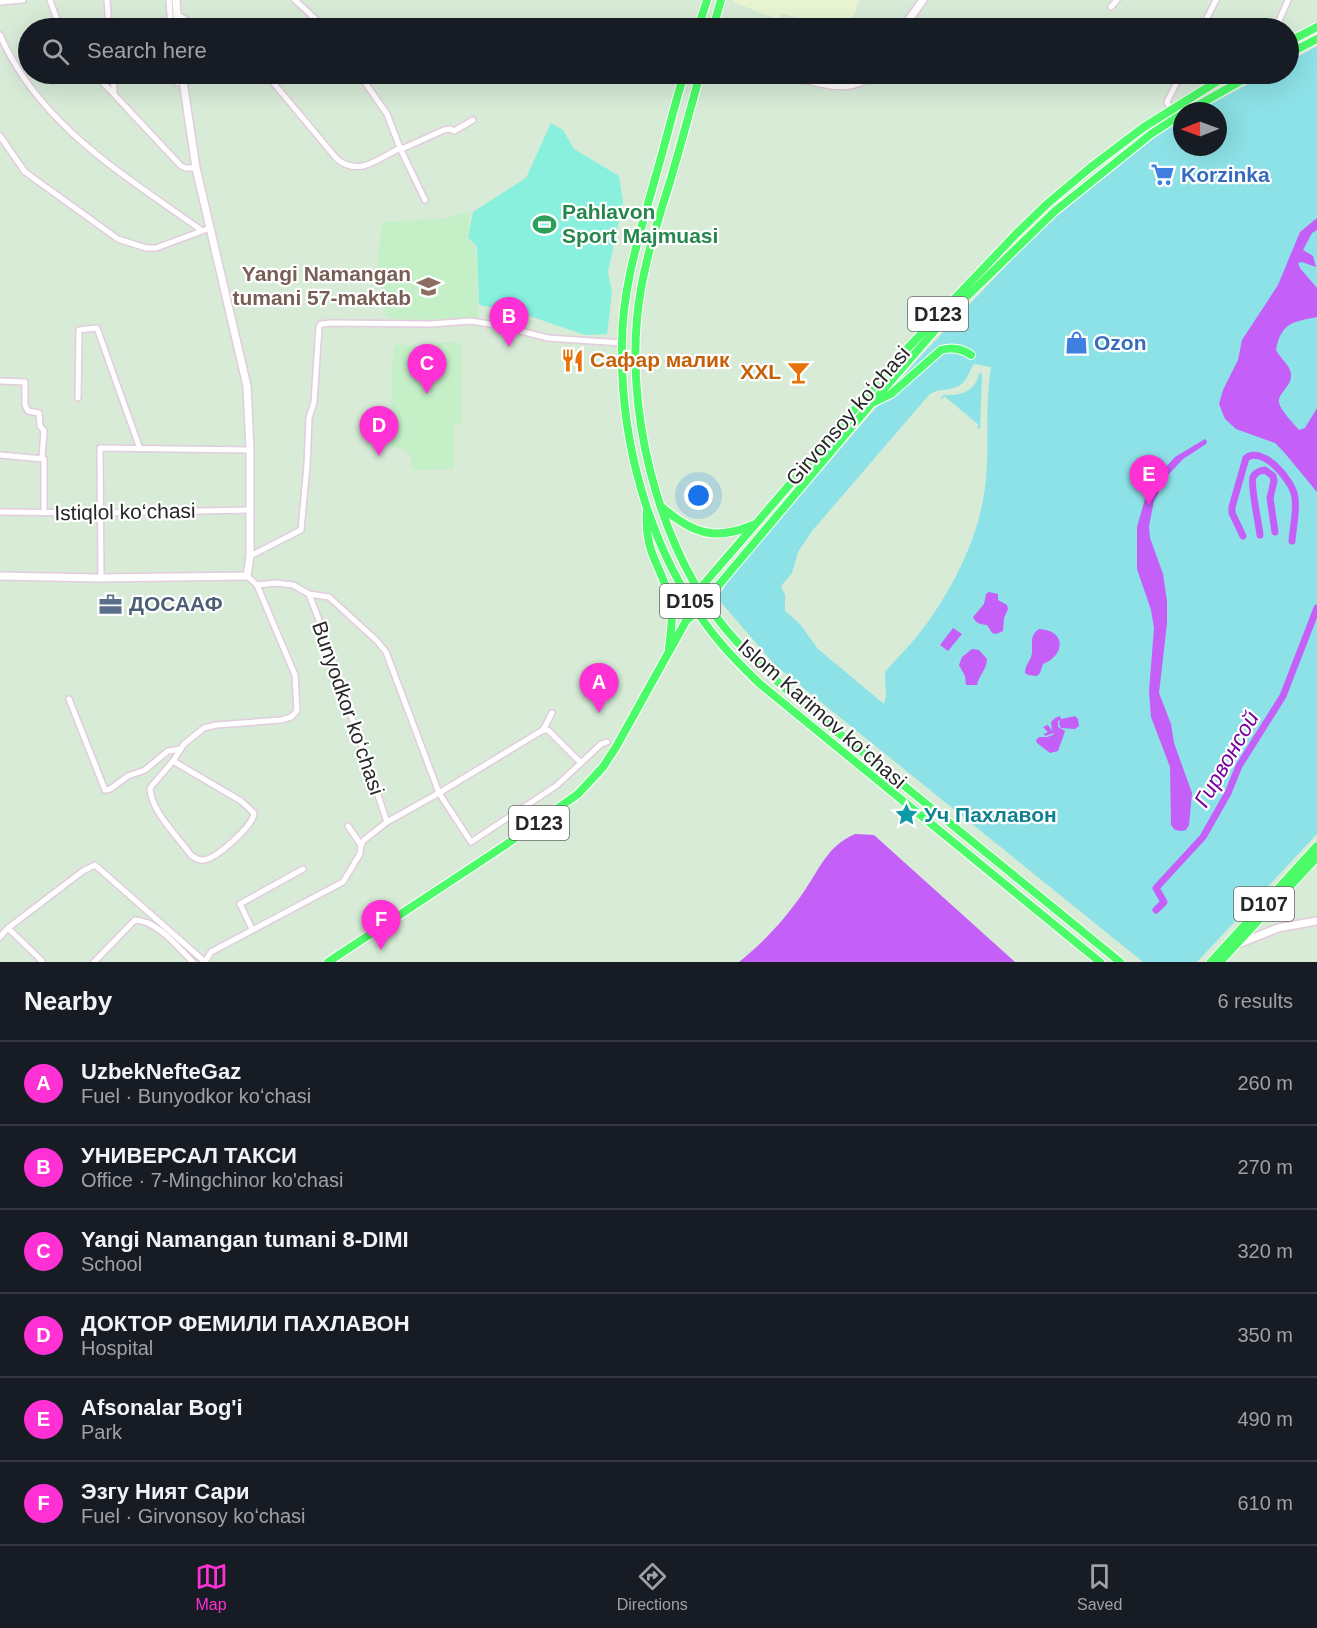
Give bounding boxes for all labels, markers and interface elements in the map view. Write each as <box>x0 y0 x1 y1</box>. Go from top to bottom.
search box <box>18 18 1299 84</box>
icon: search <box>39 35 72 68</box>
text: Search here <box>87 38 207 63</box>
north arrow <box>1173 102 1227 156</box>
supermarket icon: Korzinka <box>1150 162 1176 188</box>
place label: Korzinka <box>1181 163 1270 186</box>
place label: Pahlavon Sport Majmuasi <box>562 200 718 247</box>
sports icon: Pahlavon Sport Majmuasi <box>531 211 557 237</box>
place label: Yangi Namangan tumani 57-maktab <box>232 262 411 309</box>
school or university icon: Yangi Namangan tumani 57-maktab <box>416 273 442 299</box>
road number: D123 <box>908 297 968 331</box>
pin: B <box>490 298 528 347</box>
shop icon: Ozon <box>1063 330 1089 356</box>
place label: Ozon <box>1094 331 1147 354</box>
street label: Girvonsoy koʻchasi <box>781 342 914 490</box>
pin: C <box>408 344 446 394</box>
restaurant icon: Сафар малик <box>559 347 585 373</box>
place label: Сафар малик <box>590 348 730 371</box>
bar icon: XXL <box>786 359 812 385</box>
place label: XXL <box>740 360 781 383</box>
pin: D <box>360 406 398 456</box>
pin: E <box>1130 456 1168 505</box>
your location <box>684 481 713 510</box>
street label: Istiqlol ko‘chasi <box>54 499 196 524</box>
road number: D105 <box>660 584 720 618</box>
office icon: ДОСААФ <box>98 591 124 617</box>
place label: ДОСААФ <box>129 592 223 615</box>
street label: Bunyodkor koʻchasi <box>308 618 389 798</box>
street label: Islom Karimov koʻchasi <box>734 635 911 793</box>
pin: A <box>580 664 618 713</box>
water label: Гирвонсой <box>1189 707 1264 812</box>
place icon: Уч Пахлавон <box>893 802 919 828</box>
place label: Уч Пахлавон <box>924 803 1057 826</box>
road number: D123 <box>509 806 569 840</box>
road number: D107 <box>1234 887 1294 921</box>
pin: F <box>362 900 400 950</box>
text: Nearby <box>24 986 112 1016</box>
text: 6 results <box>1217 990 1293 1012</box>
text: UzbekNefteGaz <box>81 1059 241 1084</box>
text: A <box>36 1072 51 1094</box>
text: 260 m <box>1237 1072 1293 1094</box>
text: Fuel · Bunyodkor koʻchasi <box>81 1085 311 1107</box>
text: УНИВЕРСАЛ ТАКСИ <box>81 1143 297 1168</box>
text: B <box>36 1156 51 1178</box>
text: 270 m <box>1237 1156 1293 1178</box>
text: Office · 7-Mingchinor ko'chasi <box>81 1169 343 1191</box>
text: Yangi Namangan tumani 8-DIMI <box>81 1227 409 1252</box>
text: C <box>36 1240 51 1262</box>
text: 320 m <box>1237 1240 1293 1262</box>
text: School <box>81 1253 142 1275</box>
text: ДОКТОР ФЕМИЛИ ПАХЛАВОН <box>81 1311 410 1336</box>
text: D <box>36 1324 51 1346</box>
text: 350 m <box>1237 1324 1293 1346</box>
text: Hospital <box>81 1337 153 1359</box>
text: Afsonalar Bog'i <box>81 1395 243 1420</box>
text: E <box>37 1408 50 1430</box>
text: 490 m <box>1237 1408 1293 1430</box>
text: Park <box>81 1421 122 1443</box>
text: Эзгу Ният Сари <box>81 1479 250 1504</box>
text: F <box>37 1492 50 1514</box>
text: 610 m <box>1237 1492 1293 1514</box>
text: Fuel · Girvonsoy koʻchasi <box>81 1505 306 1527</box>
tab: Map <box>195 1560 228 1614</box>
tab: Directions <box>617 1560 688 1614</box>
tab: Saved <box>1077 1560 1122 1614</box>

